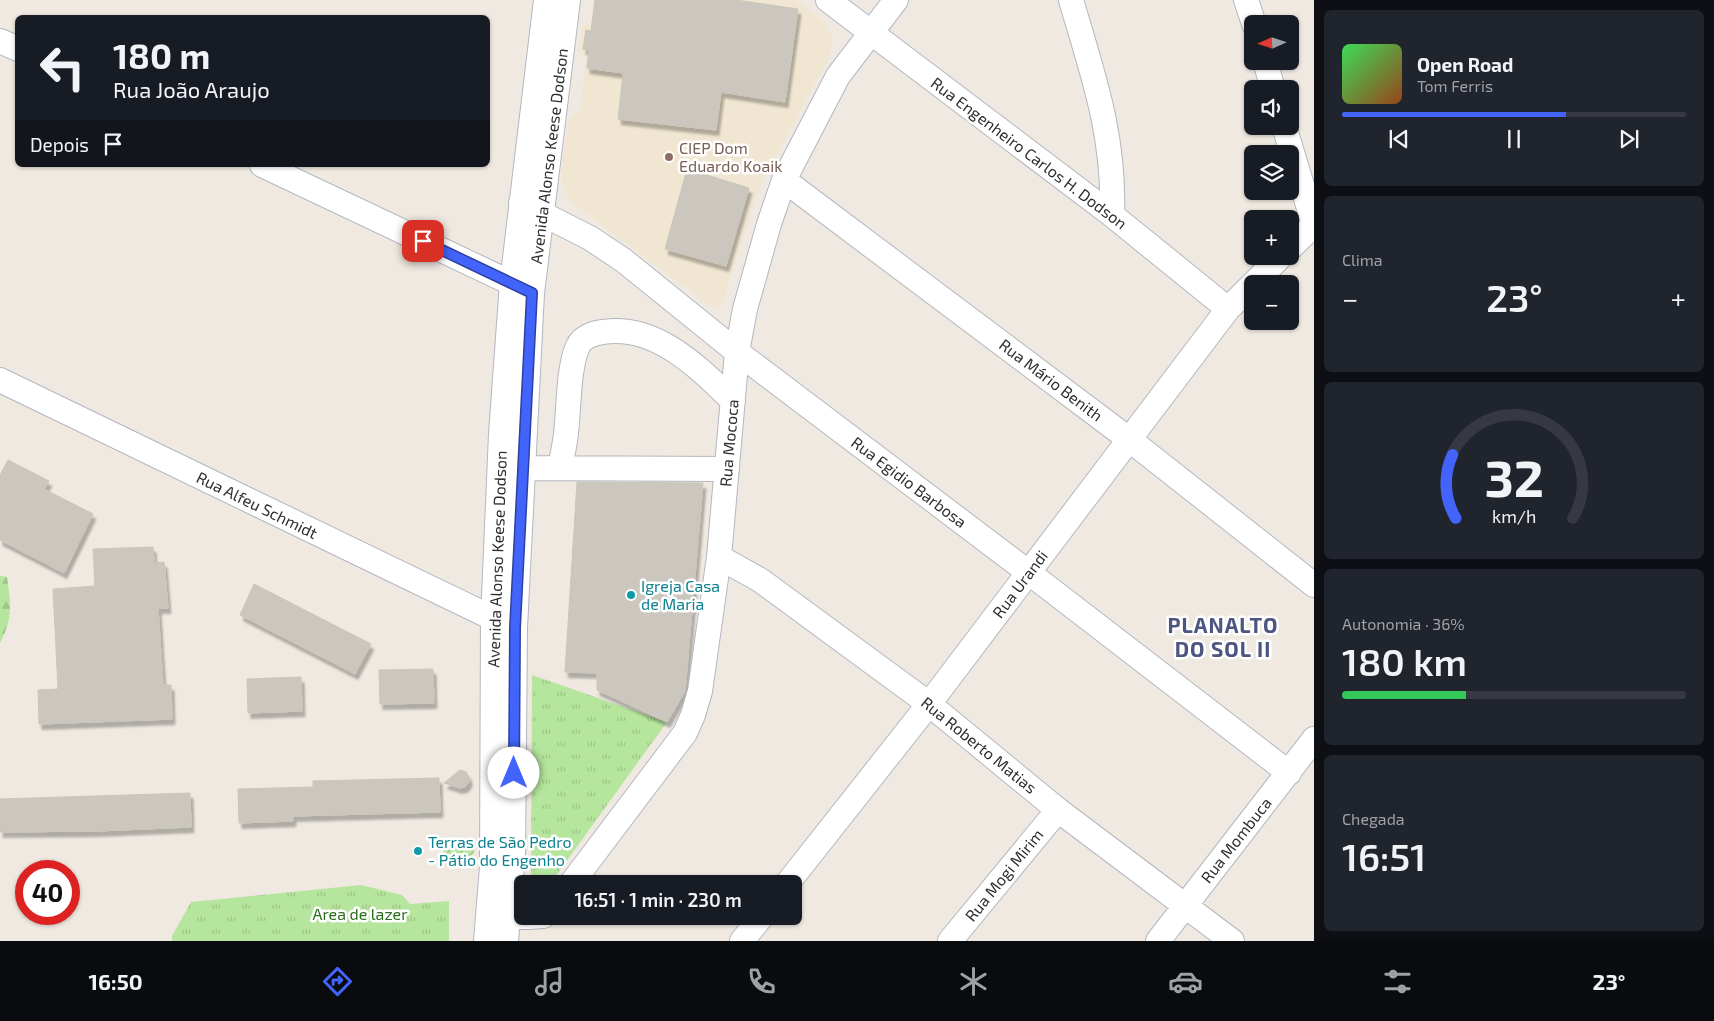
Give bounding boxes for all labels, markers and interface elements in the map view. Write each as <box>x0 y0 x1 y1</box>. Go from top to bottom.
north arrow <box>1244 15 1299 70</box>
map controls <box>1244 15 1299 330</box>
text: 180 m <box>113 34 210 76</box>
icon: left <box>30 35 95 100</box>
street label: Avenida Alonso Keese Dodson <box>526 47 571 265</box>
text: Open Road <box>1417 53 1513 76</box>
street label: Rua Engenheiro Carlos H. Dodson <box>928 73 1131 232</box>
text: Rua João Araujo <box>113 76 270 102</box>
text: Tom Ferris <box>1417 76 1493 95</box>
button: sound <box>1244 80 1299 135</box>
icon: previous <box>1385 125 1413 153</box>
icon: pause <box>1500 125 1528 153</box>
icon: next <box>1615 125 1643 153</box>
icon: arrive <box>99 130 127 158</box>
text: Depois <box>30 133 89 156</box>
place label: CIEP Dom Eduardo Koaik <box>679 138 782 175</box>
button: layers <box>1244 145 1299 200</box>
marker: CIEP Dom Eduardo Koaik <box>663 151 675 163</box>
button: + <box>1244 210 1299 265</box>
pin <box>402 220 444 262</box>
icon: arrive <box>409 227 437 255</box>
text: Clima <box>1342 250 1383 269</box>
text: 23° <box>1486 274 1543 320</box>
button: − <box>1244 275 1299 330</box>
text: − <box>1342 281 1358 315</box>
text: + <box>1671 281 1686 315</box>
street label: Rua Mário Benith <box>996 335 1107 425</box>
street label: Rua Mococa <box>715 398 742 488</box>
street label: Rua Egidio Barbosa <box>848 432 971 531</box>
text: 32 <box>1484 445 1544 507</box>
street label: Avenida Alonso Keese Dodson <box>483 450 510 668</box>
street label: Rua Alfeu Schmidt <box>194 467 321 542</box>
text: km/h <box>1492 505 1536 527</box>
street label: Rua Urandi <box>988 546 1051 621</box>
place label: Igreja Casa de Maria <box>641 576 720 613</box>
marker: Igreja Casa de Maria <box>625 589 637 601</box>
district label: PLANALTO DO SOL II <box>1168 612 1278 661</box>
text: Autonomia · 36% <box>1342 614 1465 633</box>
text: 180 km <box>1342 638 1467 684</box>
street label: Rua Roberto Matias <box>918 692 1041 797</box>
position arrow <box>487 746 539 798</box>
street label: Rua Mombuca <box>1196 793 1275 886</box>
text: Chegada <box>1342 809 1405 828</box>
street label: Rua Mogi Mirim <box>961 825 1047 925</box>
place label: Terras de São Pedro - Pátio do Engenho <box>428 832 572 869</box>
text: 16:51 <box>1342 833 1426 879</box>
marker: Terras de São Pedro - Pátio do Engenho <box>412 845 424 857</box>
speed limit sign: 40 <box>15 860 80 925</box>
text: 16:51 · 1 min · 230 m <box>574 888 742 911</box>
park label: Area de lazer <box>312 904 408 923</box>
icon: directions <box>320 964 355 999</box>
icon: music <box>532 964 567 999</box>
icon: phone <box>744 964 779 999</box>
icon: climate <box>956 964 991 999</box>
icon: car <box>1168 964 1203 999</box>
icon: filters <box>1380 964 1415 999</box>
text: 16:50 <box>89 968 143 994</box>
text: 23° <box>1593 968 1625 994</box>

